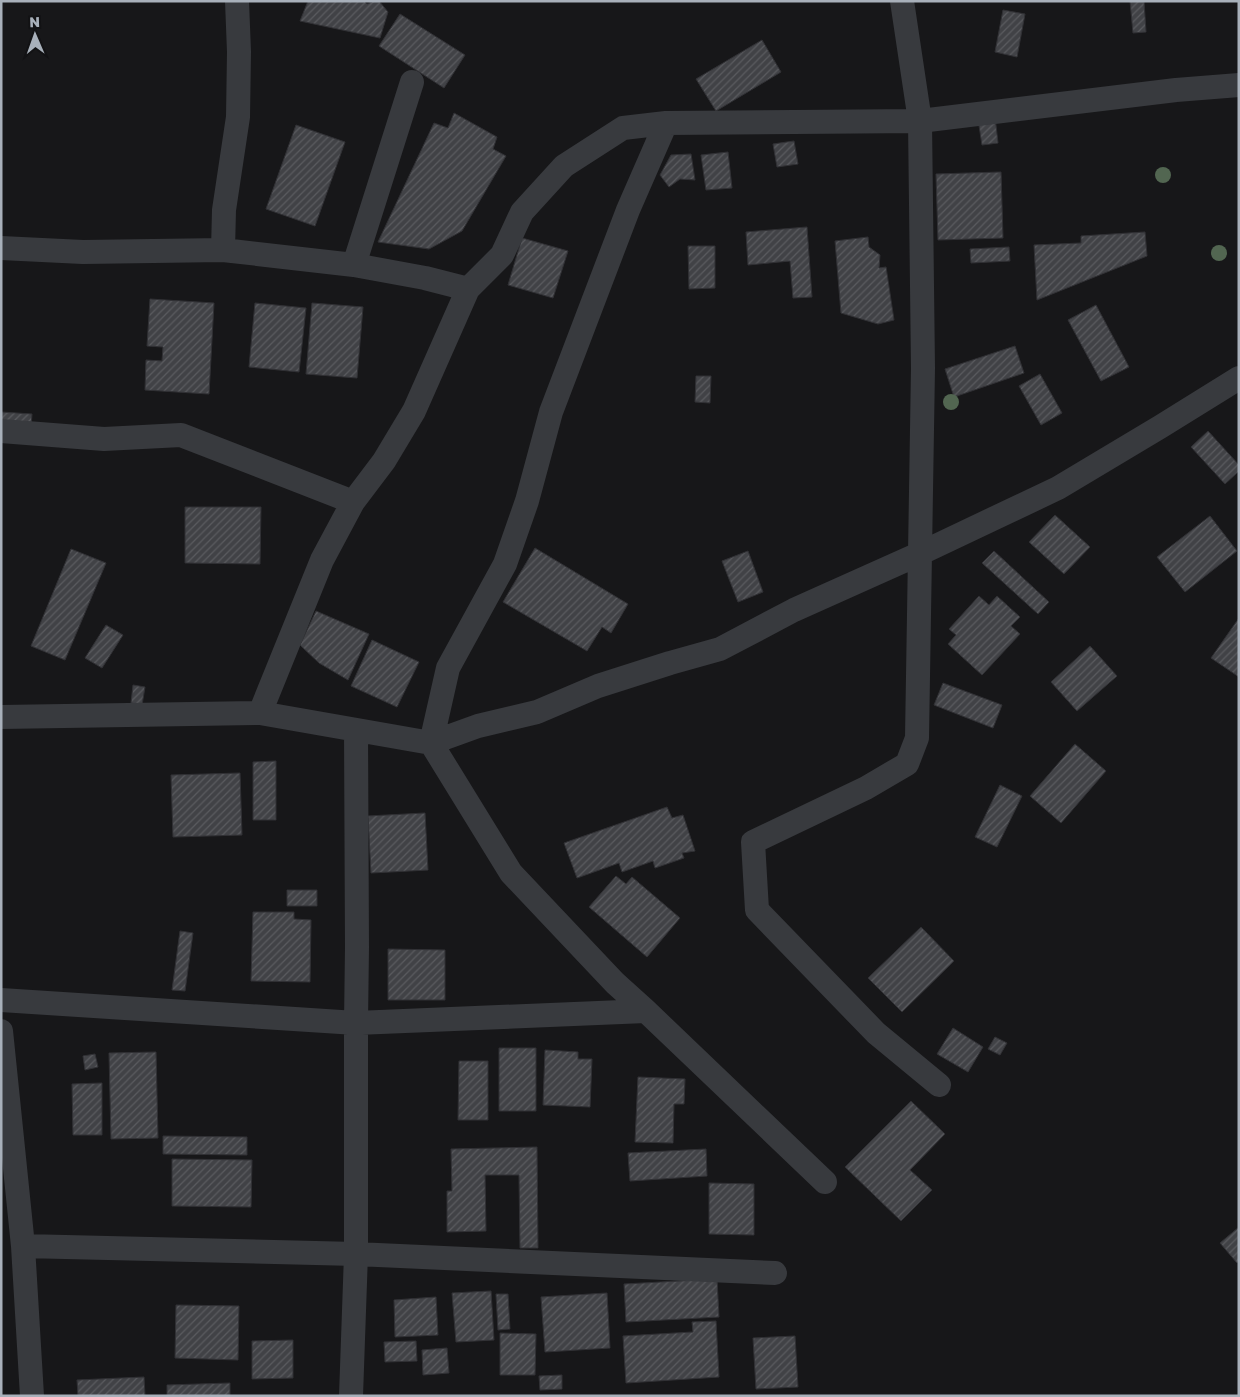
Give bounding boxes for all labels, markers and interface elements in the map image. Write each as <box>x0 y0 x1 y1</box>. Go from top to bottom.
north arrow <box>10 10 60 60</box>
text: N <box>29 13 40 30</box>

